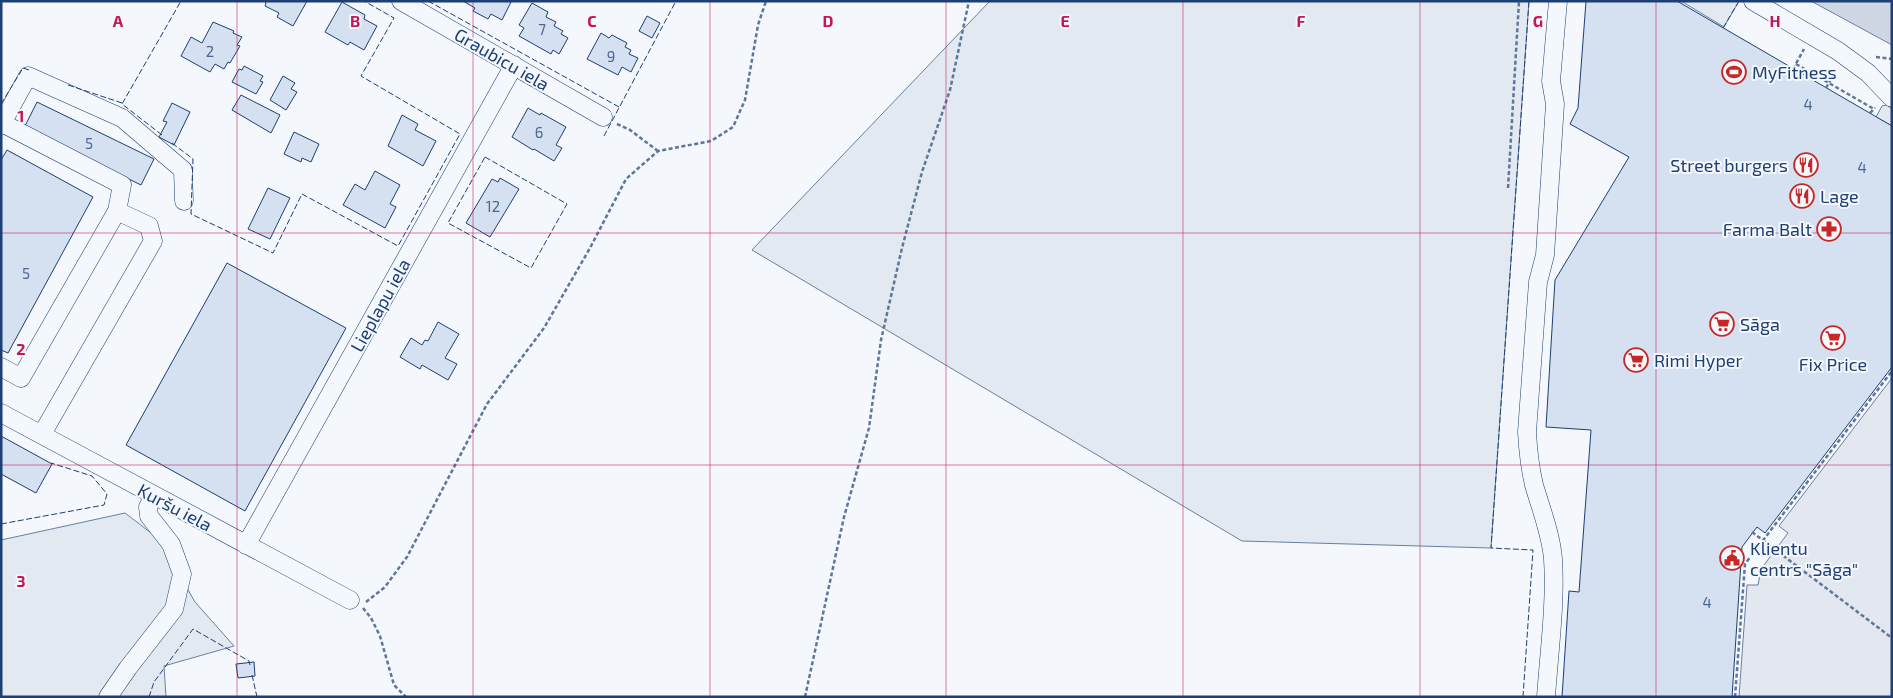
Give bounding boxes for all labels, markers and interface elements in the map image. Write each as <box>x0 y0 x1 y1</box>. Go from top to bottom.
text: A <box>113 11 124 30</box>
text: B <box>350 11 360 30</box>
text: C <box>587 11 597 30</box>
text: D <box>823 11 834 30</box>
text: E <box>1060 11 1070 30</box>
text: F <box>1297 11 1306 30</box>
text: G <box>1533 11 1543 30</box>
text: H <box>1769 11 1781 30</box>
house number: 7 <box>538 20 546 38</box>
street label: Graubicu iela <box>451 23 553 95</box>
house number: 2 <box>206 42 214 60</box>
house number: 9 <box>607 47 615 65</box>
sports icon: MyFitness <box>1721 59 1747 85</box>
place label: MyFitness <box>1752 61 1837 83</box>
house number: 4 <box>1803 95 1813 113</box>
text: 1 <box>18 106 24 125</box>
house number: 6 <box>535 123 543 141</box>
house number: 5 <box>85 134 93 152</box>
restaurant icon: Street burgers <box>1793 152 1819 178</box>
place label: Street burgers <box>1670 154 1788 176</box>
house number: 4 <box>1857 158 1867 176</box>
restaurant icon: Lage <box>1789 183 1815 209</box>
place label: Lage <box>1820 185 1859 207</box>
house number: 12 <box>486 197 500 215</box>
pharmacy icon: Farma Balt <box>1816 216 1842 242</box>
place label: Farma Balt <box>1723 218 1812 240</box>
street label: Lieplapu iela <box>345 255 415 355</box>
house number: 5 <box>22 264 30 282</box>
supermarket icon: Sāga <box>1709 311 1735 337</box>
place label: Sāga <box>1740 313 1780 335</box>
supermarket icon: Fix Price <box>1820 325 1846 351</box>
text: 2 <box>16 339 26 358</box>
supermarket icon: Rimi Hyper <box>1623 347 1649 373</box>
place label: Rimi Hyper <box>1654 349 1743 371</box>
place label: Fix Price <box>1799 353 1867 375</box>
street label: Kuršu iela <box>134 478 216 536</box>
place label: Klientu centrs "Sāga" <box>1750 537 1858 580</box>
public building icon: Klientu centrs "Sāga" <box>1719 545 1745 571</box>
text: 3 <box>16 571 26 590</box>
house number: 4 <box>1702 593 1712 611</box>

